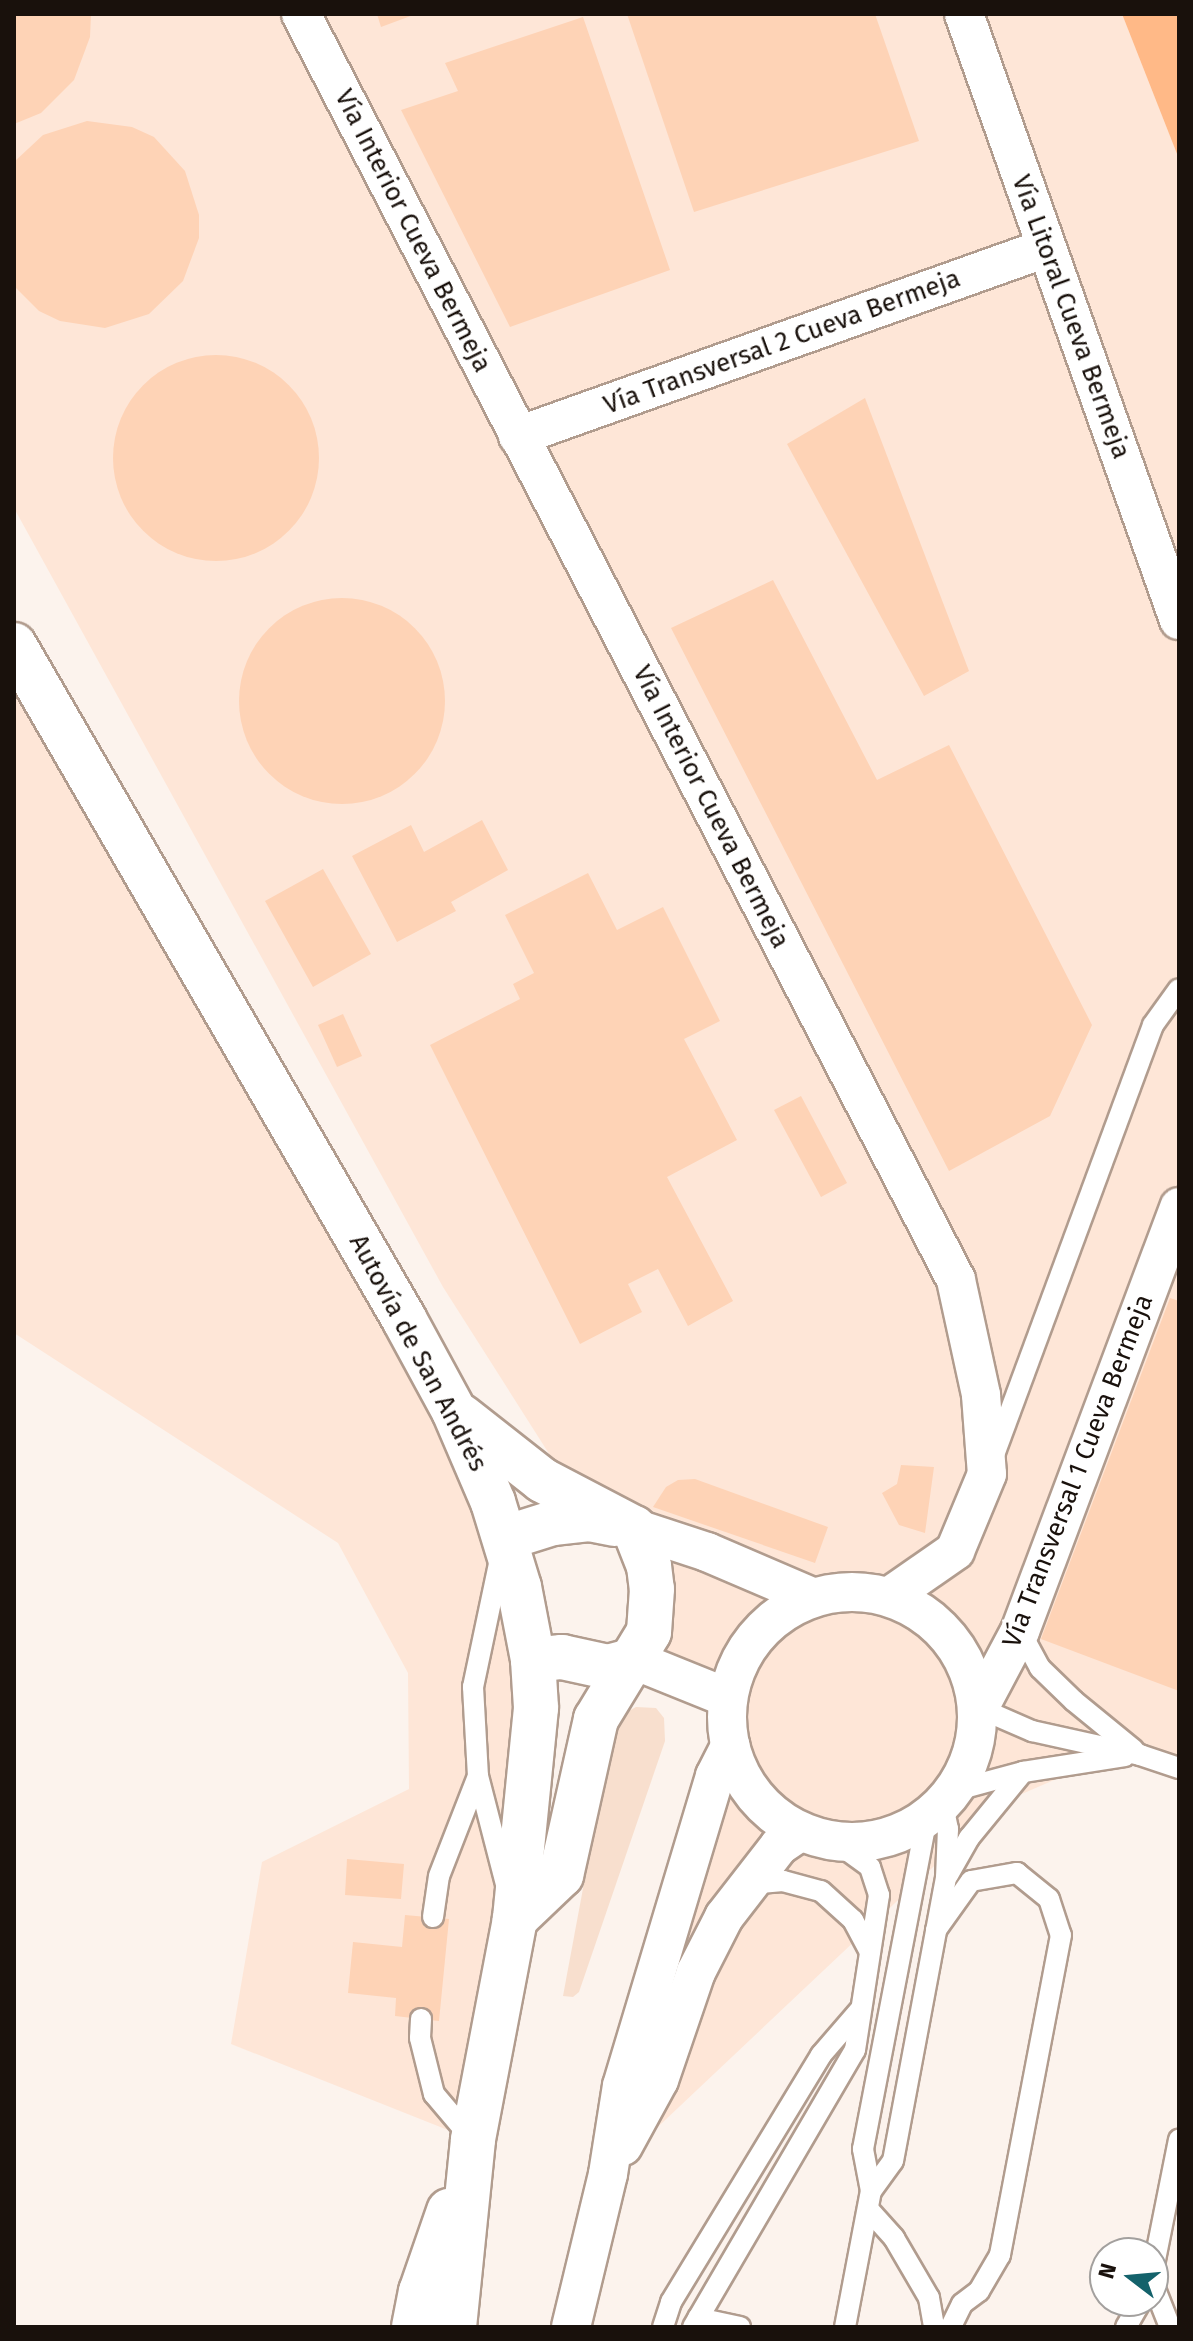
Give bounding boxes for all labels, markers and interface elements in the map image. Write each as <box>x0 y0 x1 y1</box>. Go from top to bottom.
street label: Vía Interior Cueva Bermeja <box>328 84 498 378</box>
street label: Vía Litoral Cueva Bermeja <box>1005 171 1137 463</box>
street label: Vía Transversal 2 Cueva Bermeja <box>599 263 965 421</box>
street label: Vía Interior Cueva Bermeja <box>626 660 796 954</box>
street label: Autovía de San Andrés <box>342 1229 494 1477</box>
street label: Vía Transversal 1 Cueva Bermeja <box>996 1290 1160 1652</box>
north arrow <box>1089 2237 1169 2317</box>
text: N <box>1092 2260 1122 2282</box>

